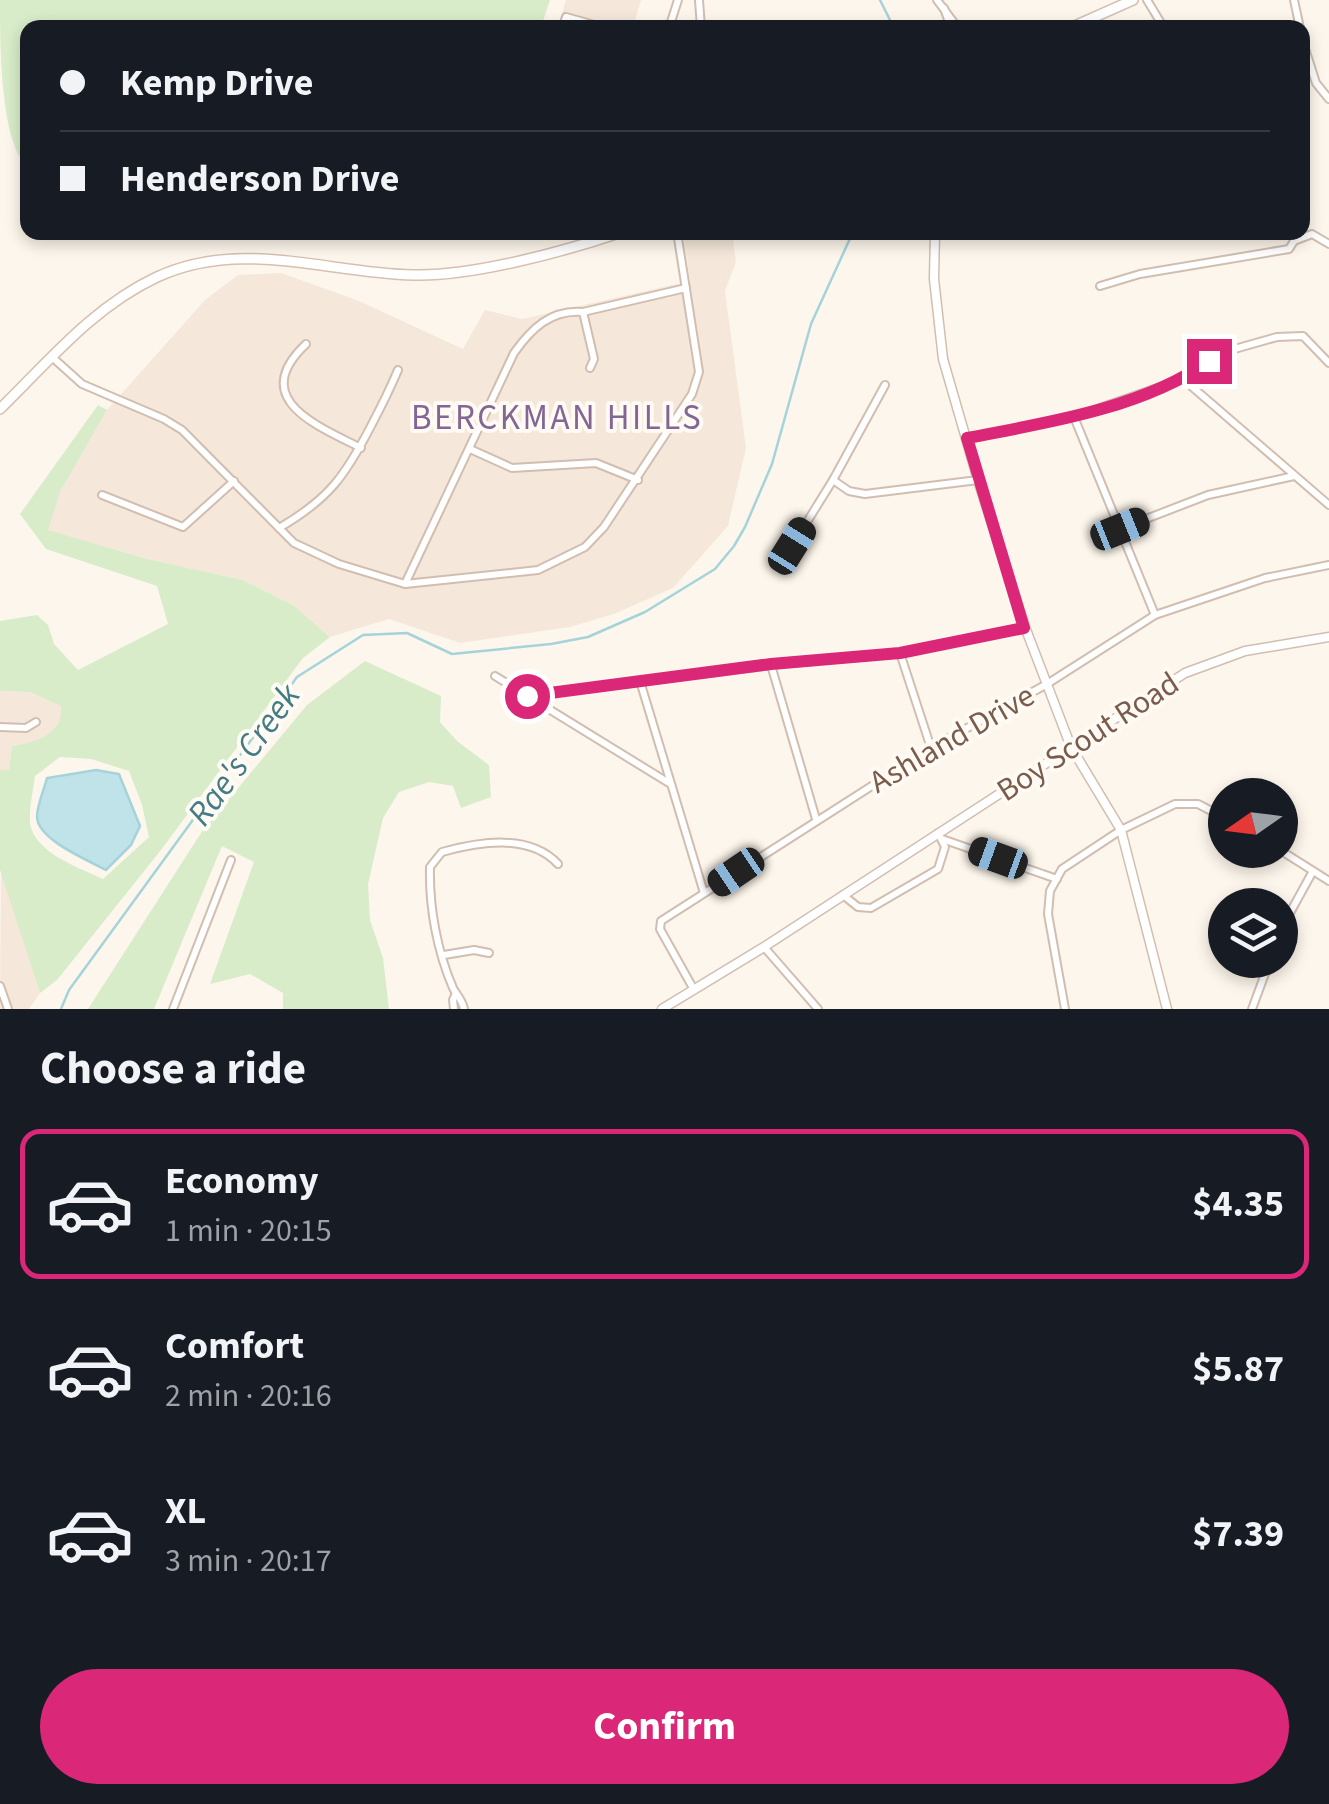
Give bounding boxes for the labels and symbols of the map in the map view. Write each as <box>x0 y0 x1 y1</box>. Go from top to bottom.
route end <box>1187 339 1232 384</box>
district label: BERCKMAN HILLS <box>411 393 703 443</box>
car <box>1087 504 1153 554</box>
car <box>763 513 821 579</box>
street label: Boy Scout Road <box>988 661 1188 813</box>
water label: Rae's Creek <box>175 673 313 836</box>
street label: Ashland Drive <box>861 673 1043 805</box>
route start <box>505 674 550 719</box>
north arrow <box>1208 778 1298 868</box>
car <box>965 834 1031 882</box>
car <box>703 843 769 901</box>

